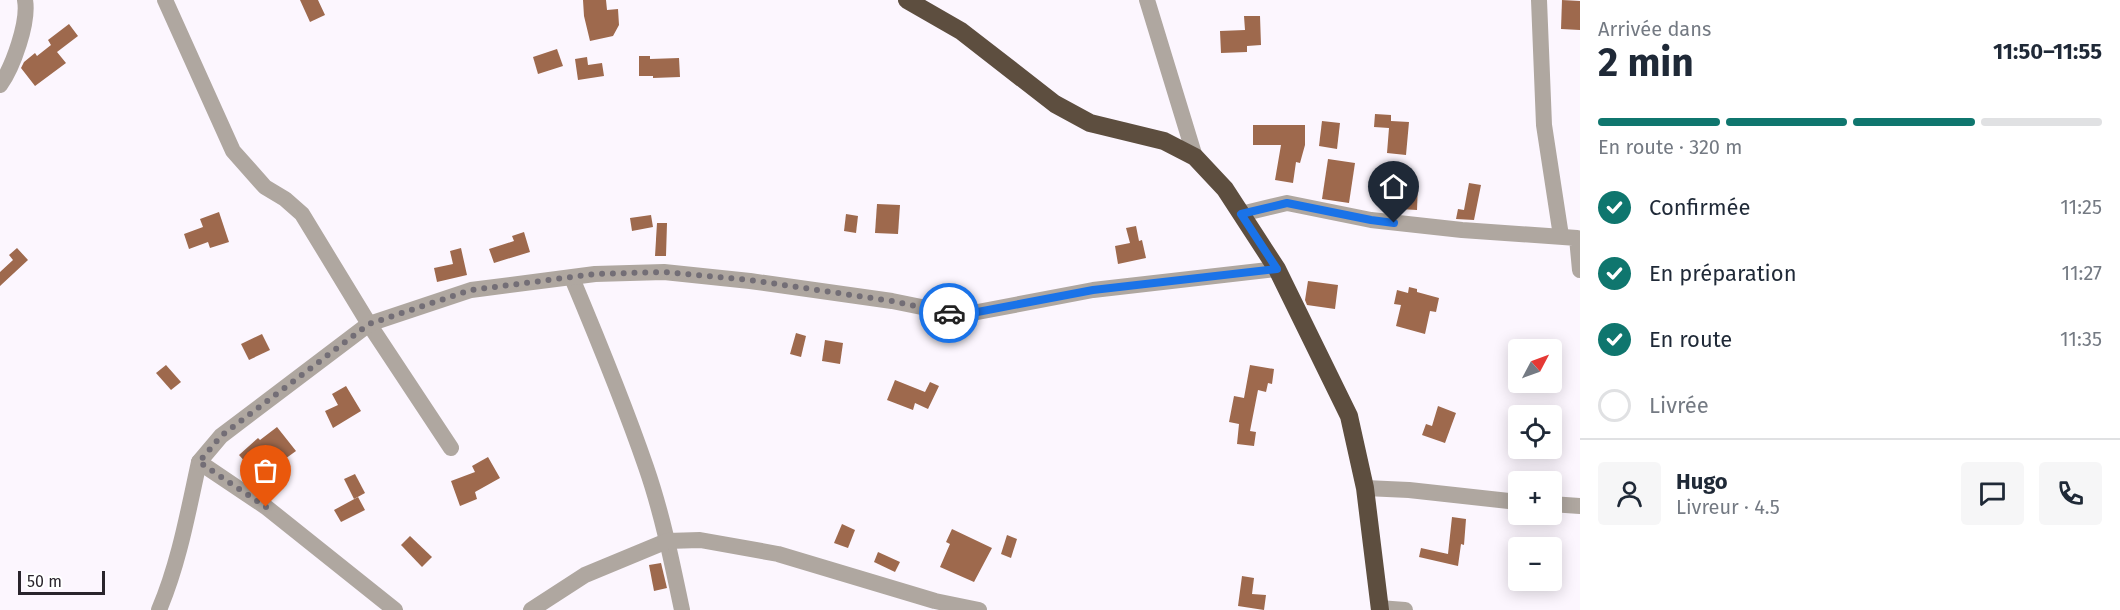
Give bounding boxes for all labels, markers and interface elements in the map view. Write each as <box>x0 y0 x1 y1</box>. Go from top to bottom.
text: Arrivée dans <box>1598 17 1711 41</box>
text: 11:50–11:55 <box>1993 38 2102 65</box>
text: 2 min <box>1598 40 1694 86</box>
text: En route · 320 m <box>1598 135 1742 159</box>
pin <box>1368 161 1419 223</box>
icon: home <box>1377 170 1410 203</box>
icon: check <box>1598 191 1631 224</box>
text: Confirmée <box>1649 194 1751 221</box>
text: 11:25 <box>2060 195 2102 219</box>
icon: check <box>1598 257 1631 290</box>
text: En préparation <box>1649 260 1797 287</box>
text: 11:27 <box>2062 261 2102 285</box>
courier <box>919 283 979 343</box>
icon: car <box>933 297 966 330</box>
icon: check <box>1598 323 1631 356</box>
text: En route <box>1649 326 1732 353</box>
text: 11:35 <box>2060 327 2102 351</box>
north arrow <box>1508 339 1562 393</box>
map controls <box>1508 339 1562 591</box>
text: Livrée <box>1649 392 1709 419</box>
button: locate <box>1508 405 1562 459</box>
pin <box>240 445 291 507</box>
icon: bag <box>249 454 282 487</box>
button: person <box>1598 462 1661 525</box>
button: chat <box>1961 462 2024 525</box>
button: phone <box>2039 462 2102 525</box>
text: Hugo <box>1676 468 1728 495</box>
button: + <box>1508 471 1562 525</box>
text: Livreur · 4.5 <box>1676 495 1780 519</box>
button: − <box>1508 537 1562 591</box>
scale bar <box>18 568 105 596</box>
text: 50 m <box>27 572 62 591</box>

